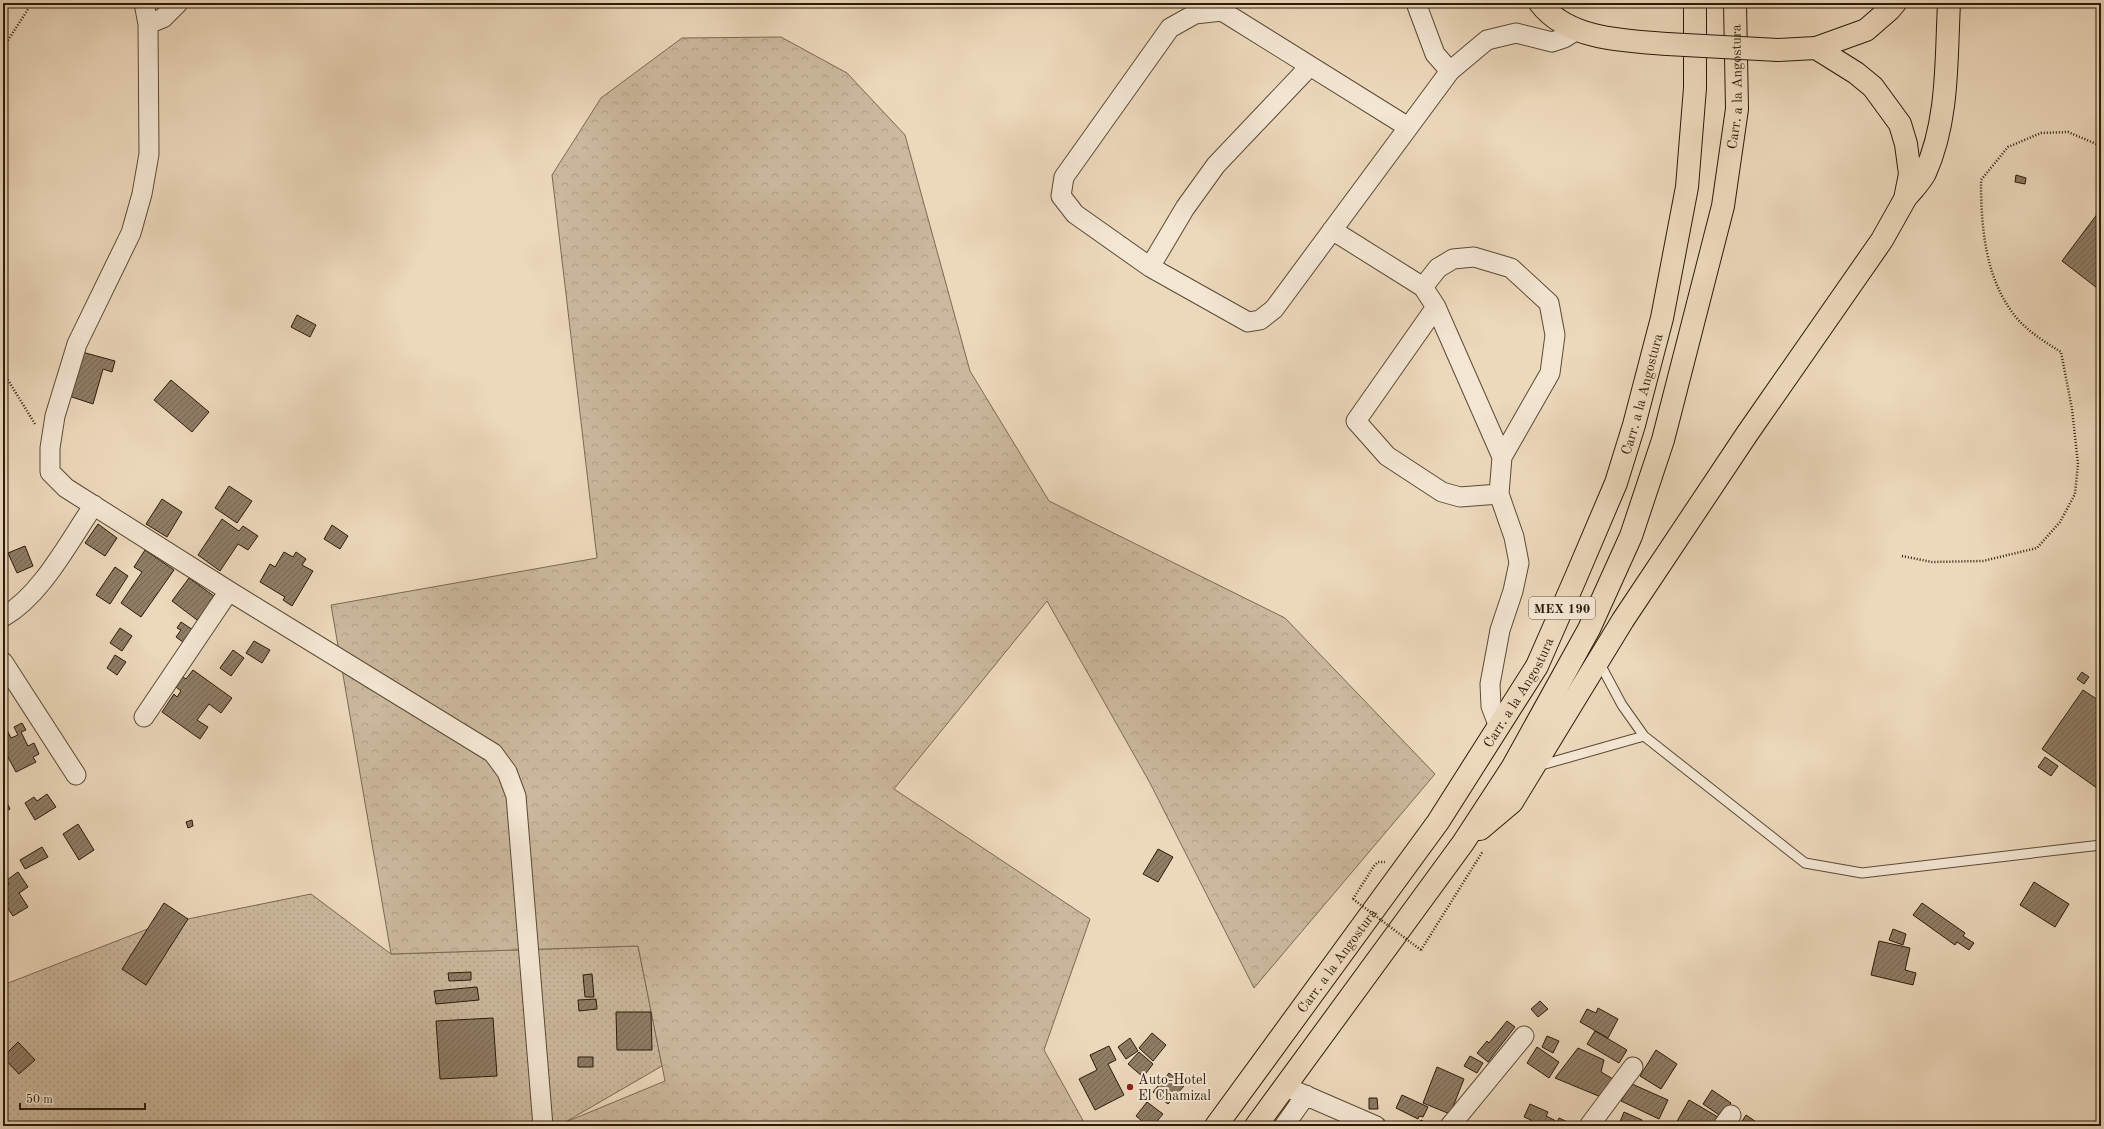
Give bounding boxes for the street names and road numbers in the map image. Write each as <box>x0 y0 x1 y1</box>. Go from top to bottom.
street label: Carr. a la Angostura <box>1725 24 1745 150</box>
street label: Carr. a la Angostura <box>1619 332 1666 457</box>
road number: MEX 190 <box>1529 597 1595 619</box>
street label: Carr. a la Angostura <box>1481 636 1557 750</box>
street label: Carr. a la Angostura <box>1295 906 1380 1016</box>

